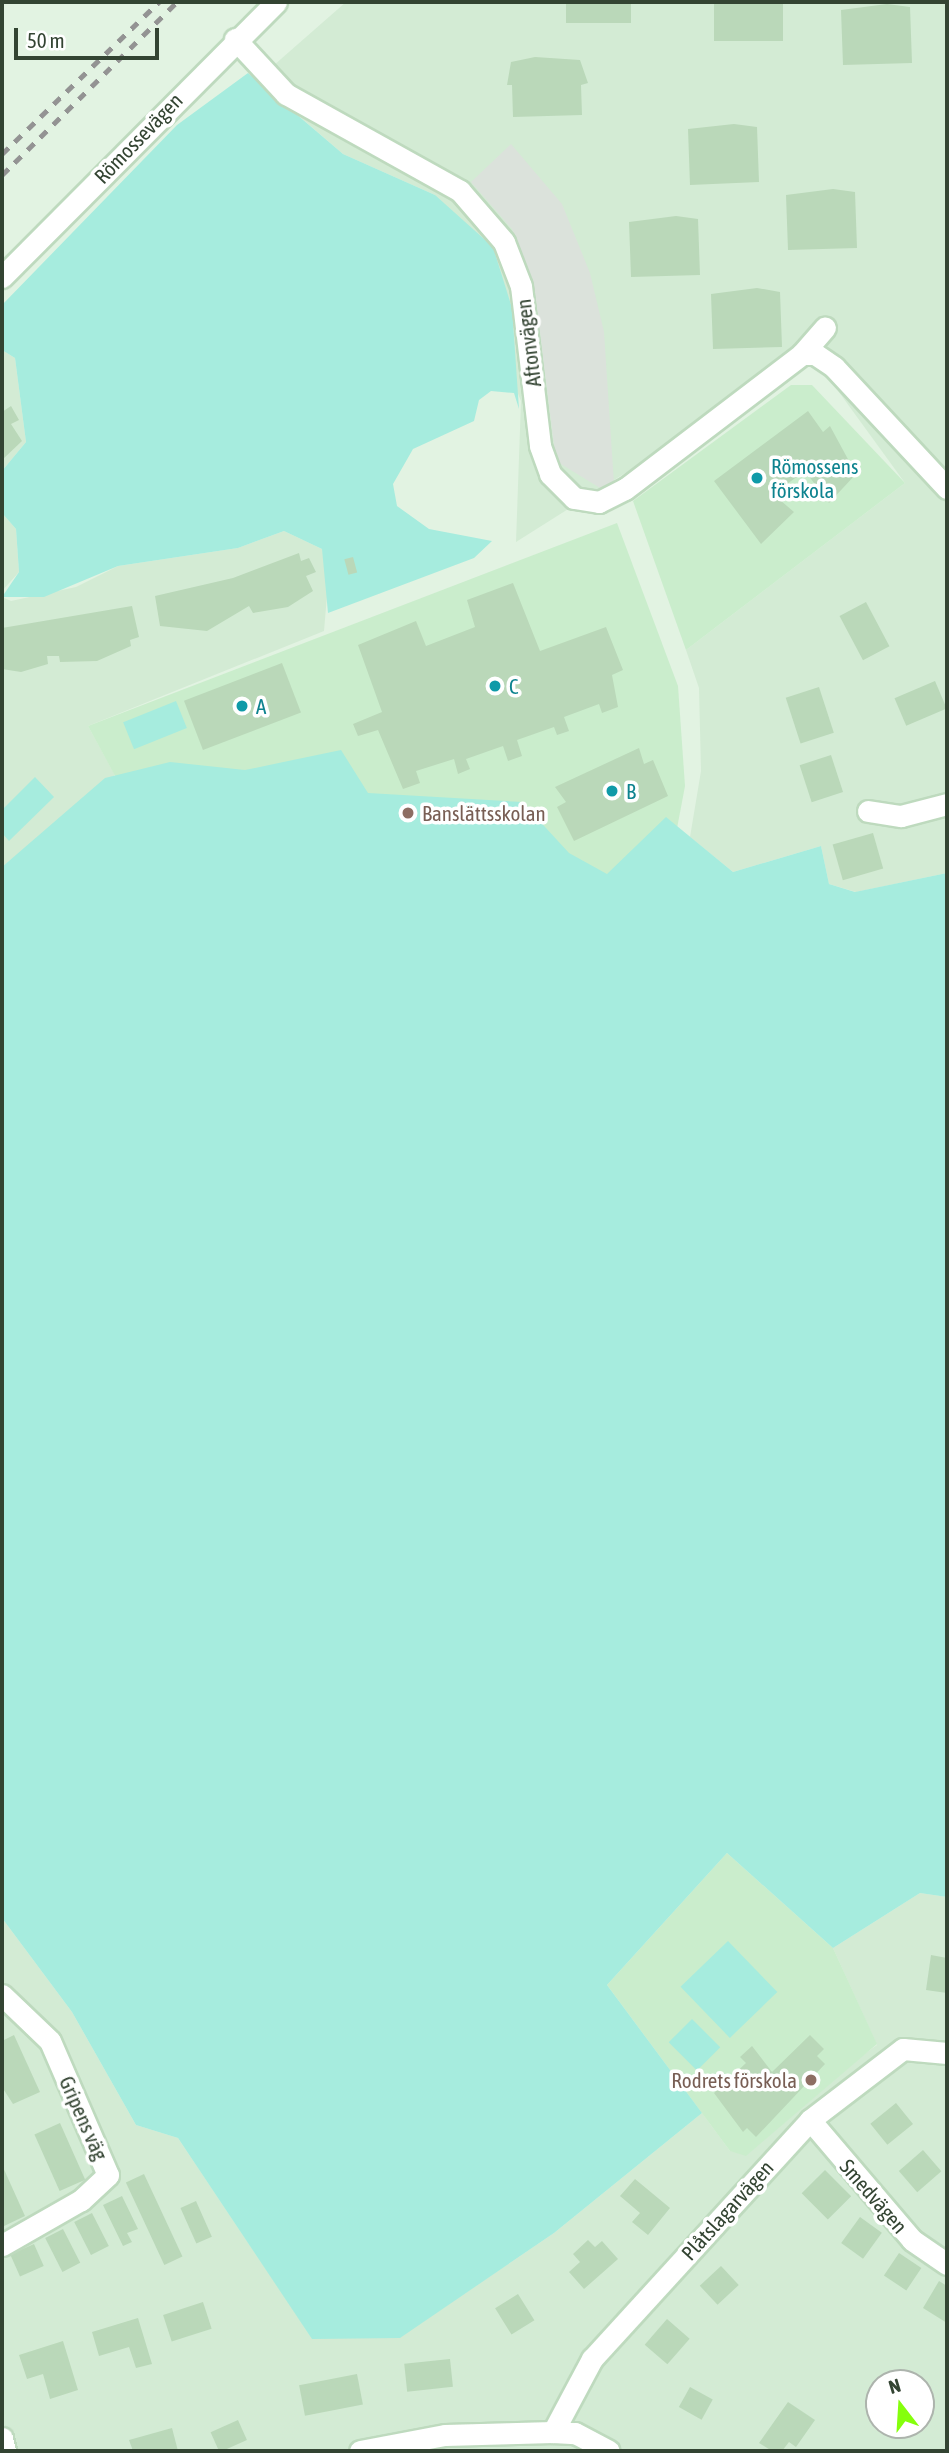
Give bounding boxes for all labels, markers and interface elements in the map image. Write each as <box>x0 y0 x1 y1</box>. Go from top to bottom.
scale bar <box>18 14 163 58</box>
text: 50 m <box>27 28 65 52</box>
street label: Römossevägen <box>89 88 187 188</box>
street label: Aftonvägen <box>510 298 546 388</box>
place label: Römossens förskola <box>771 453 858 503</box>
marker: Römossens förskola <box>749 470 765 486</box>
place label: C <box>509 673 518 699</box>
marker: C <box>487 678 503 694</box>
place label: A <box>256 693 266 719</box>
marker: A <box>234 698 250 714</box>
place label: B <box>626 778 636 804</box>
marker: B <box>604 783 620 799</box>
place label: Banslättsskolan <box>422 800 546 826</box>
marker: Banslättsskolan <box>400 805 416 821</box>
place label: Rodrets förskola <box>671 2067 797 2093</box>
street label: Gripens väg <box>54 2072 114 2164</box>
marker: Rodrets förskola <box>803 2072 819 2088</box>
street label: Smedvägen <box>835 2154 913 2238</box>
street label: Plåtslagarvägen <box>676 2155 778 2265</box>
north arrow <box>865 2369 935 2439</box>
text: N <box>886 2374 903 2398</box>

